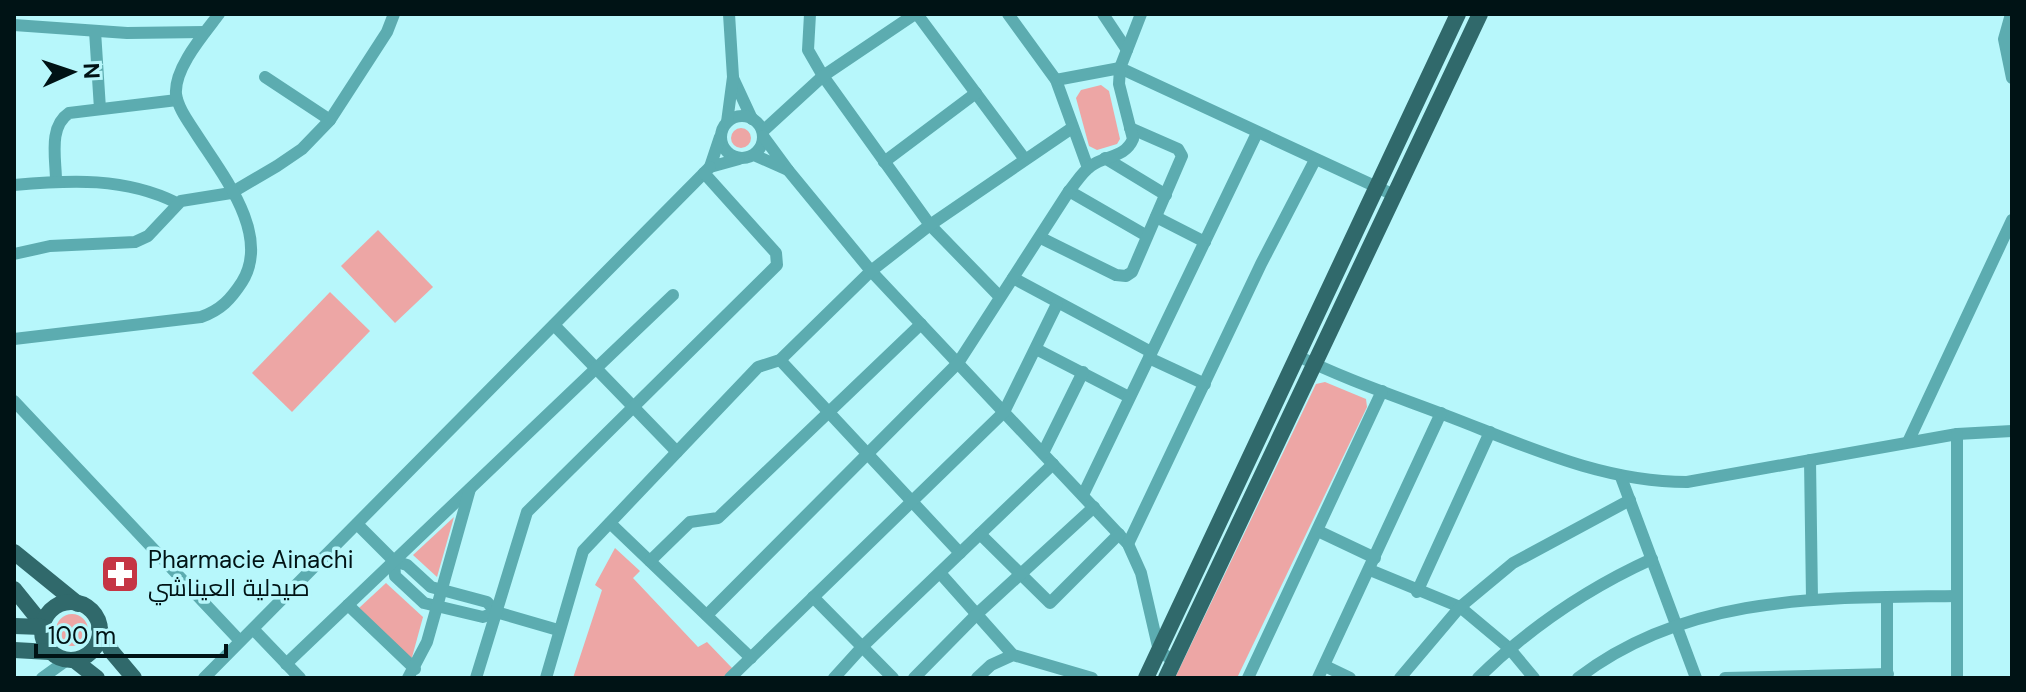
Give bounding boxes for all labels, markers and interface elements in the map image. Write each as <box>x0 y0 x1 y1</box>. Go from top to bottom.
north arrow <box>32 32 112 112</box>
text: N <box>77 62 106 80</box>
place label: Pharmacie Ainachi صيدلية العيناشي <box>148 544 353 606</box>
pharmacy icon: Pharmacie Ainachi صيدلية العيناشي <box>99 553 141 595</box>
scale bar <box>36 608 226 658</box>
text: 100 m <box>48 620 116 651</box>

